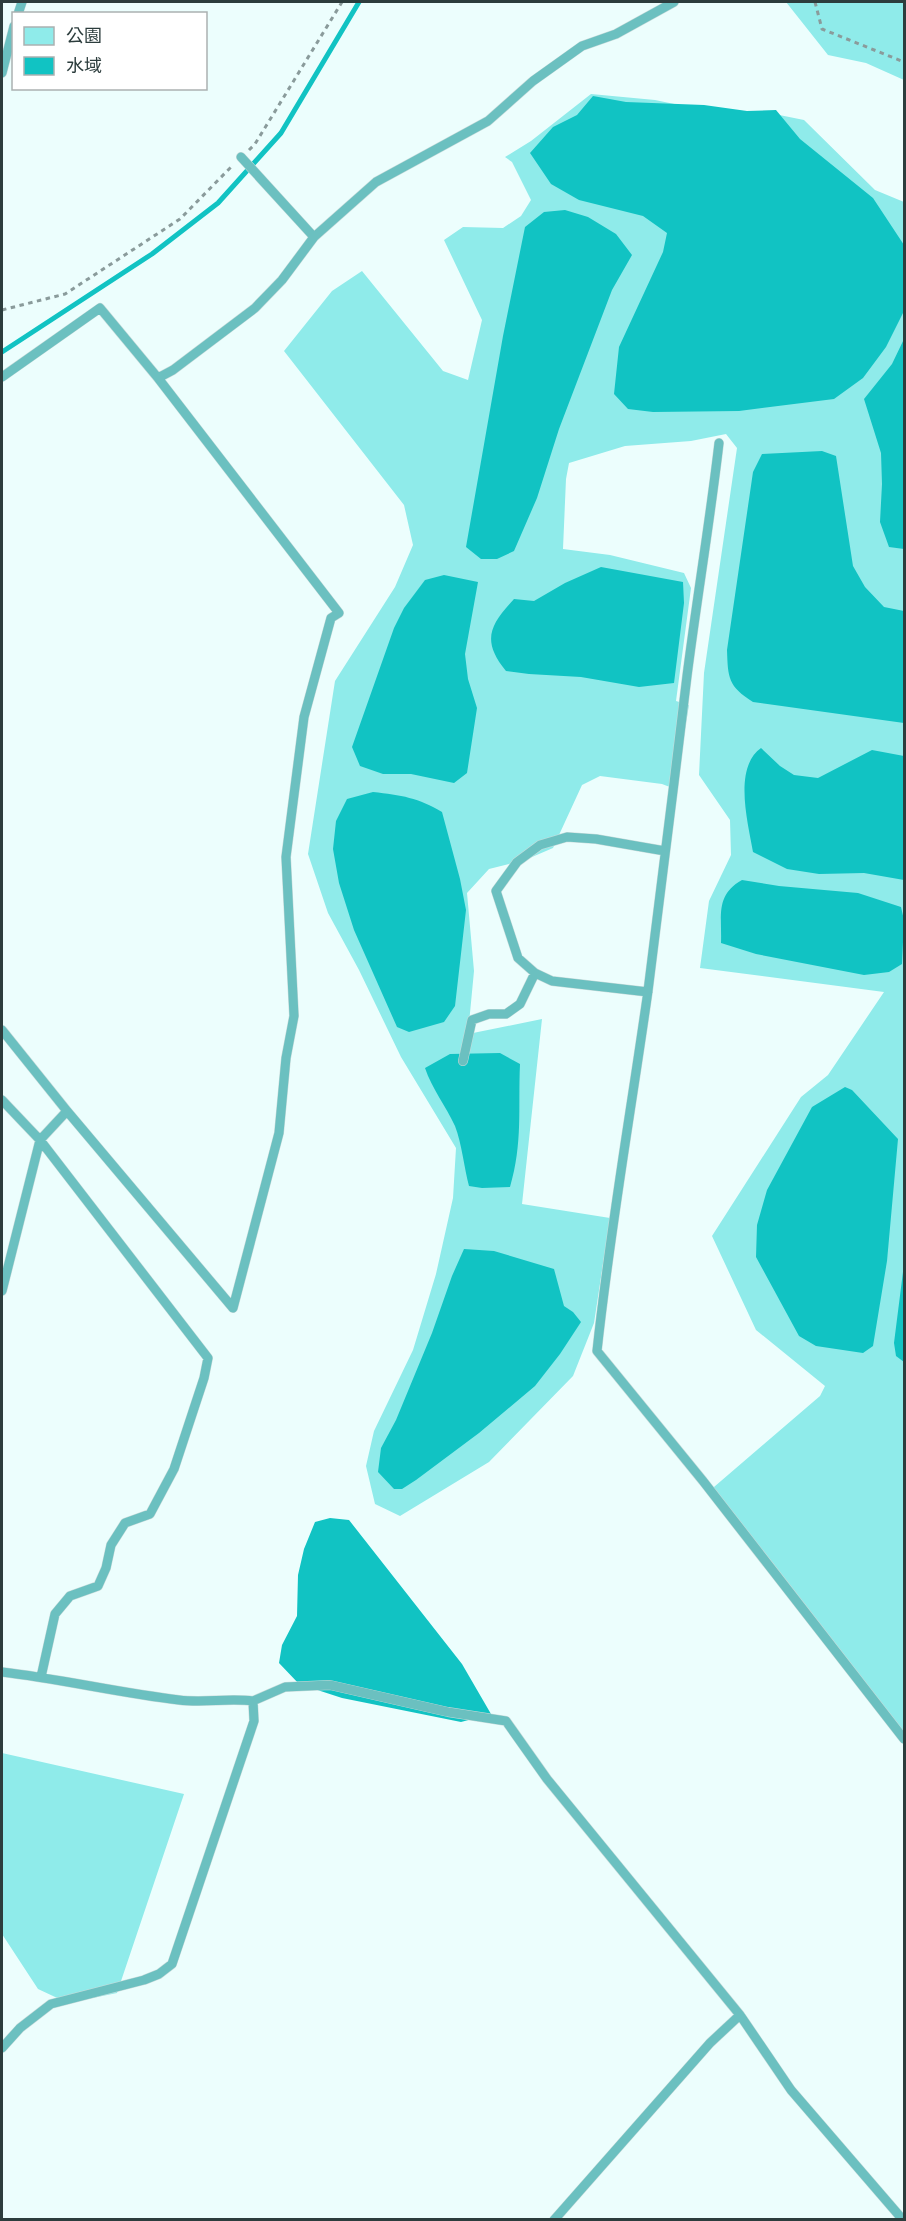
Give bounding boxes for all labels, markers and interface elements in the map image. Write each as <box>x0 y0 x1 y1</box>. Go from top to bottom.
legend <box>12 12 207 90</box>
text: 公園 <box>66 23 102 47</box>
text: 水域 <box>66 53 102 77</box>

